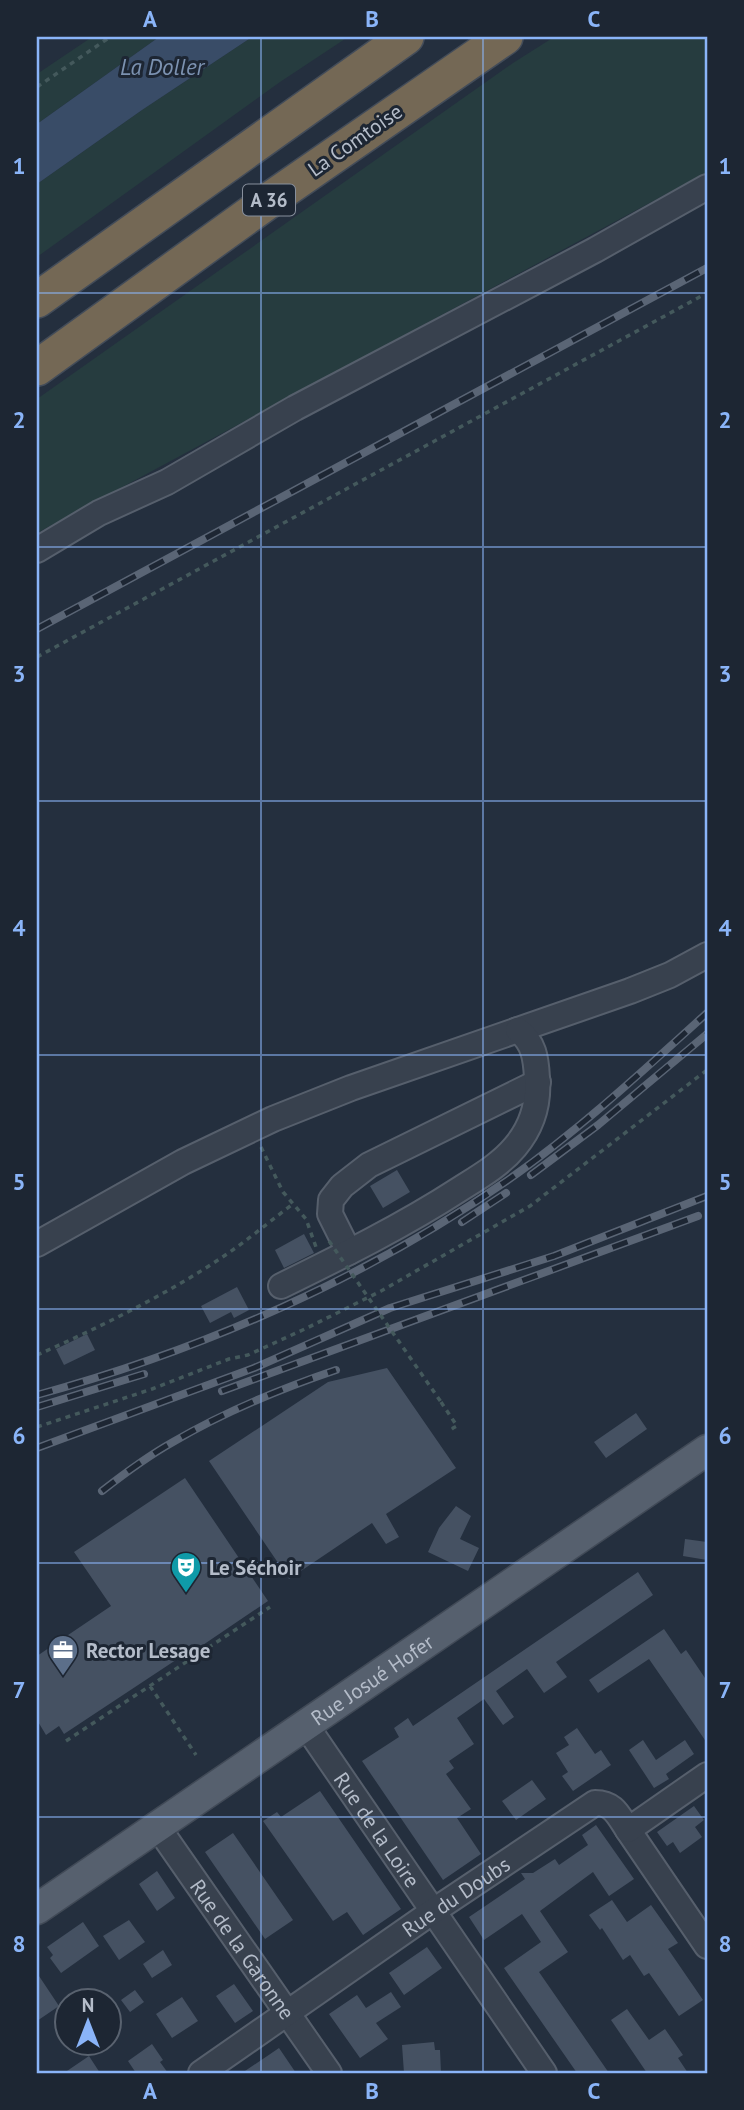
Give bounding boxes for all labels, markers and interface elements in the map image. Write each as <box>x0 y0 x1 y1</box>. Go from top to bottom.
text: A <box>143 4 157 33</box>
text: B <box>365 4 379 33</box>
text: C <box>588 4 601 33</box>
water label: La Doller <box>120 52 206 81</box>
street label: La Comtoise <box>302 98 408 182</box>
text: 1 <box>12 151 26 180</box>
text: 1 <box>718 151 732 180</box>
road number: A 36 <box>243 184 295 216</box>
text: 2 <box>12 405 26 434</box>
text: 2 <box>718 405 732 434</box>
text: 3 <box>12 659 26 688</box>
text: 3 <box>718 659 732 688</box>
text: 4 <box>12 913 26 942</box>
text: 4 <box>718 913 732 942</box>
text: 5 <box>12 1167 26 1196</box>
text: 5 <box>718 1167 732 1196</box>
text: 6 <box>12 1421 26 1450</box>
text: 6 <box>718 1421 732 1450</box>
theatre icon: Le Séchoir <box>169 1550 203 1594</box>
place label: Le Séchoir <box>209 1554 302 1581</box>
street label: Rue Josué Hofer <box>305 1628 439 1731</box>
office icon: Rector Lesage <box>46 1633 80 1677</box>
place label: Rector Lesage <box>86 1637 210 1664</box>
text: 7 <box>12 1675 26 1704</box>
text: 7 <box>718 1675 732 1704</box>
street label: Rue de la Loire <box>328 1767 426 1893</box>
street label: Rue du Doubs <box>396 1850 515 1942</box>
street label: Rue de la Garonne <box>184 1874 301 2025</box>
text: 8 <box>12 1929 26 1958</box>
text: 8 <box>718 1929 732 1958</box>
north arrow <box>52 1988 122 2058</box>
text: N <box>82 1993 94 2017</box>
text: A <box>143 2076 157 2105</box>
text: B <box>365 2076 379 2105</box>
text: C <box>588 2076 601 2105</box>

